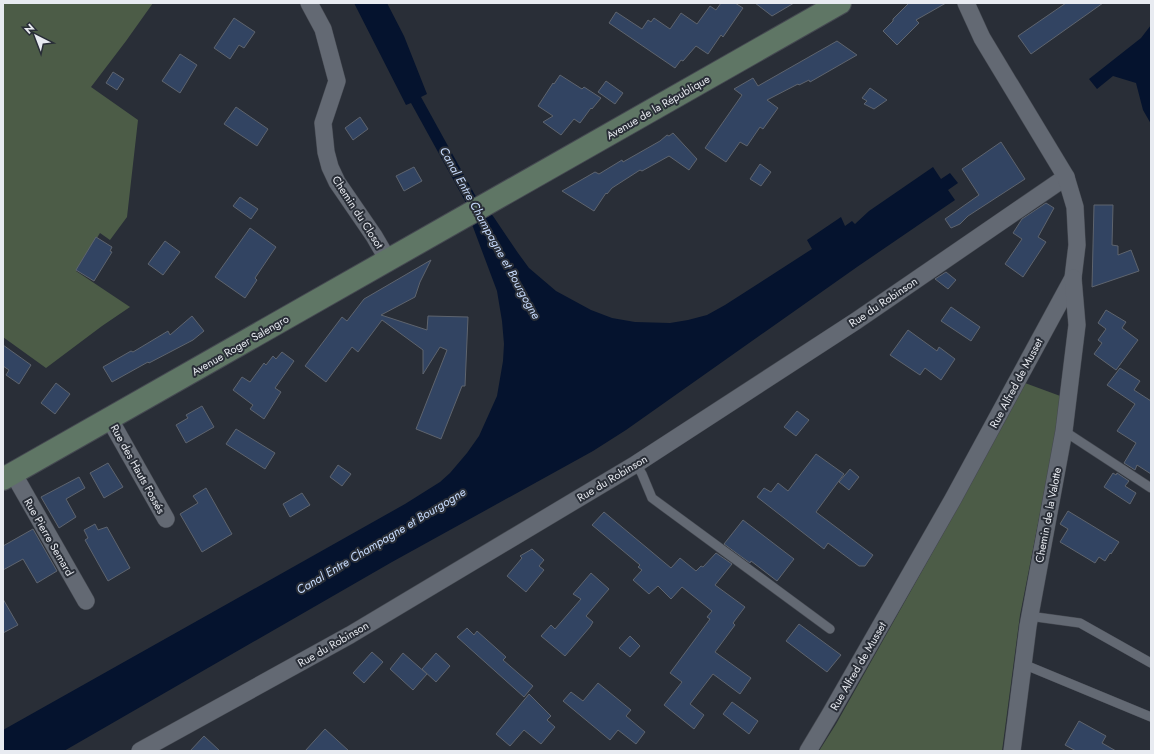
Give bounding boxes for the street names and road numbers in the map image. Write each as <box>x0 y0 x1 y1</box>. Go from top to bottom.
street label: Avenue de la République <box>603 71 713 143</box>
street label: Chemin du Closot <box>328 172 388 252</box>
street label: Rue du Robinson <box>846 273 920 331</box>
street label: Avenue Roger Salengro <box>188 311 292 379</box>
street label: Rue Alfred de Musset <box>986 335 1047 431</box>
street label: Rue des Hauts Fossés <box>107 421 170 517</box>
street label: Rue du Robinson <box>574 451 650 505</box>
street label: Chemin de la Valotte <box>1031 466 1065 564</box>
street label: Rue Pierre Semard <box>20 495 78 579</box>
street label: Rue du Robinson <box>295 617 371 671</box>
street label: Rue Alfred de Musset <box>826 618 890 713</box>

